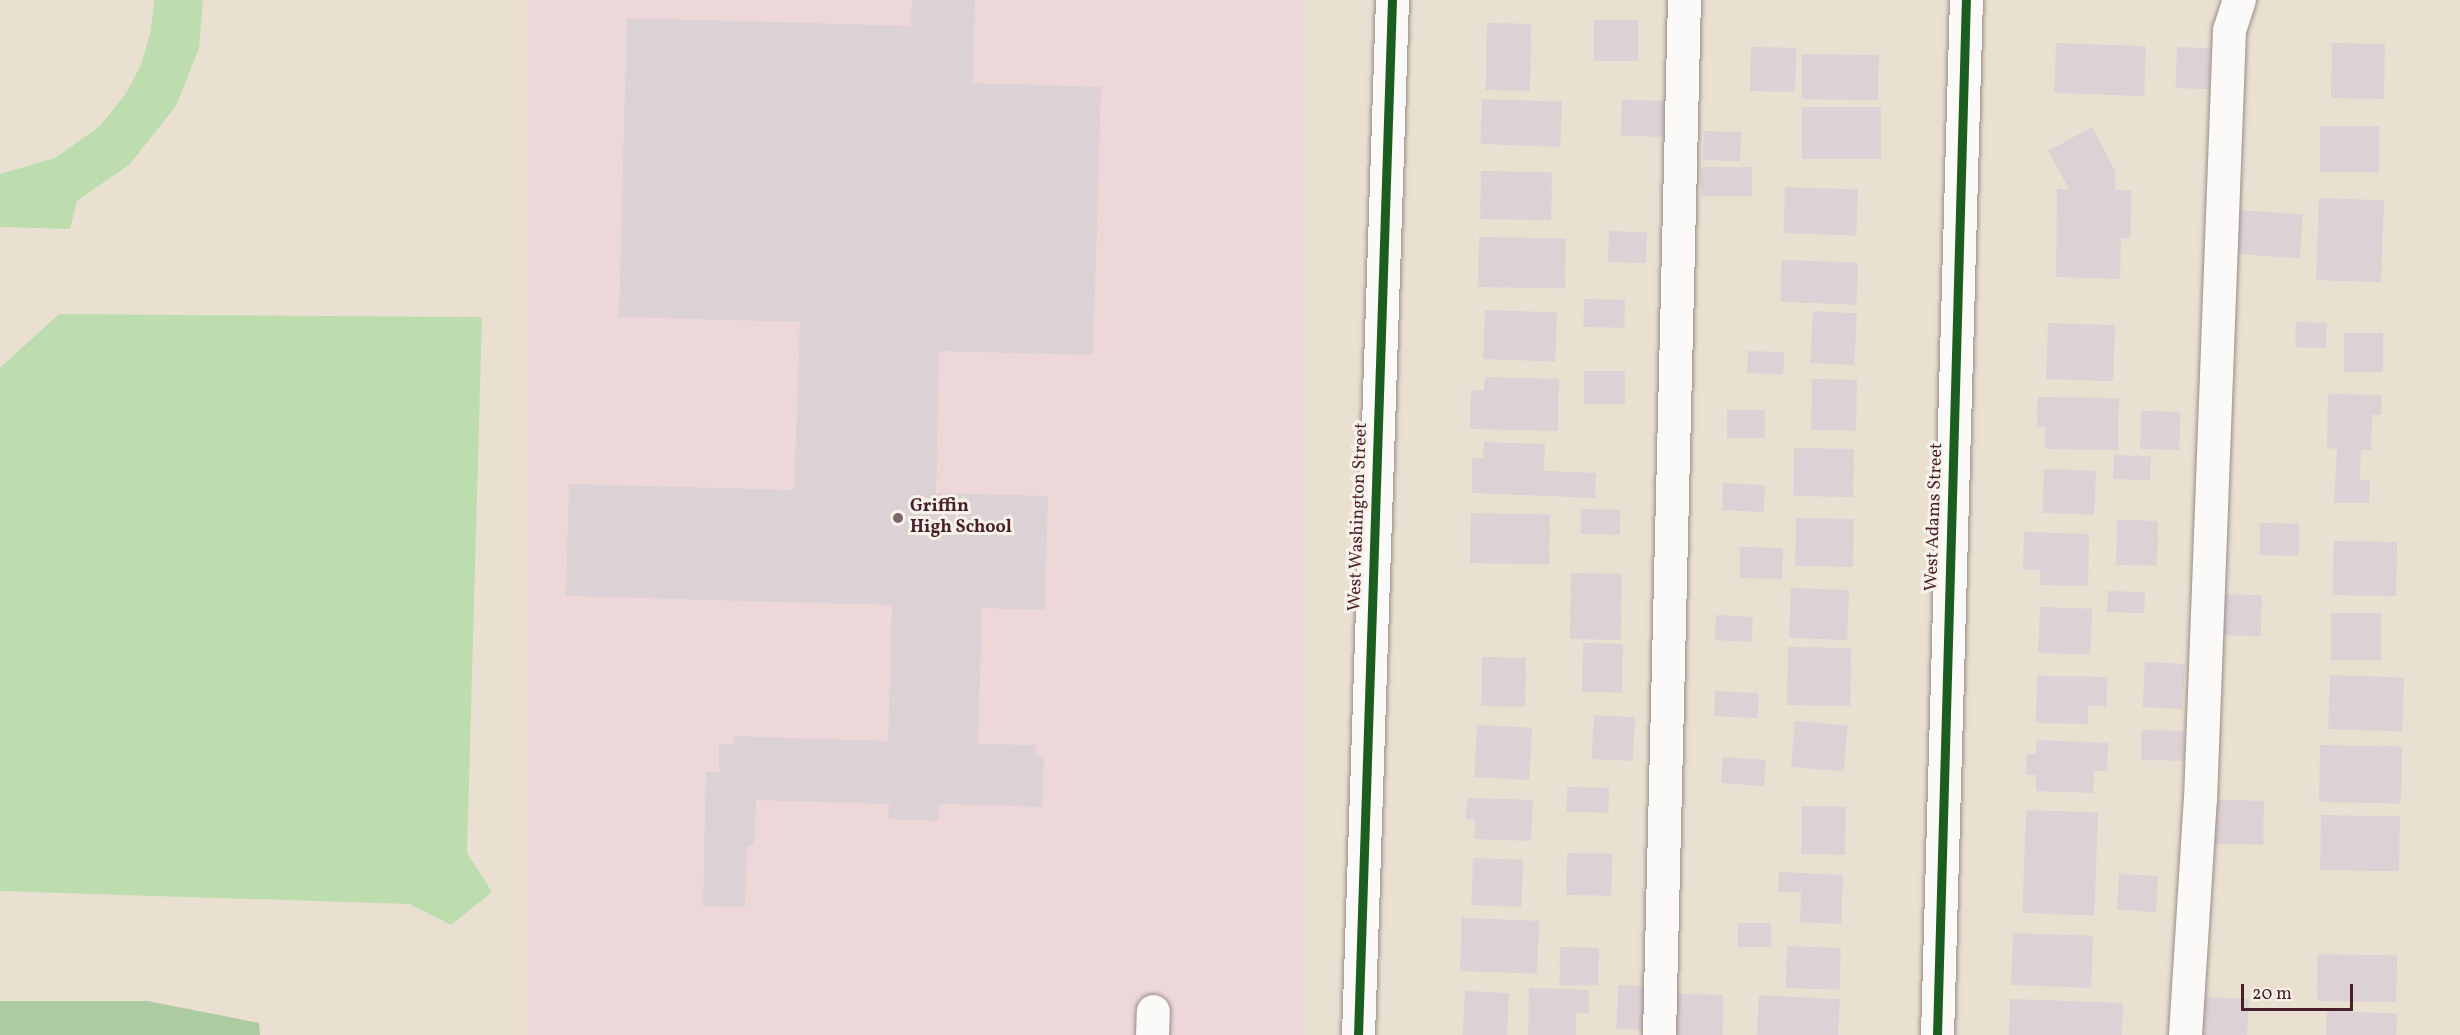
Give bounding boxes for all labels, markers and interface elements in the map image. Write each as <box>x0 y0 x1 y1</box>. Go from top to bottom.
street label: West Washington Street <box>1345 422 1373 612</box>
street label: West Adams Street <box>1922 442 1948 592</box>
place label: Griffin High School <box>910 497 1012 540</box>
marker: Griffin High School <box>891 511 905 525</box>
scale bar <box>2244 972 2356 1010</box>
text: 20 m <box>2252 982 2292 1007</box>

